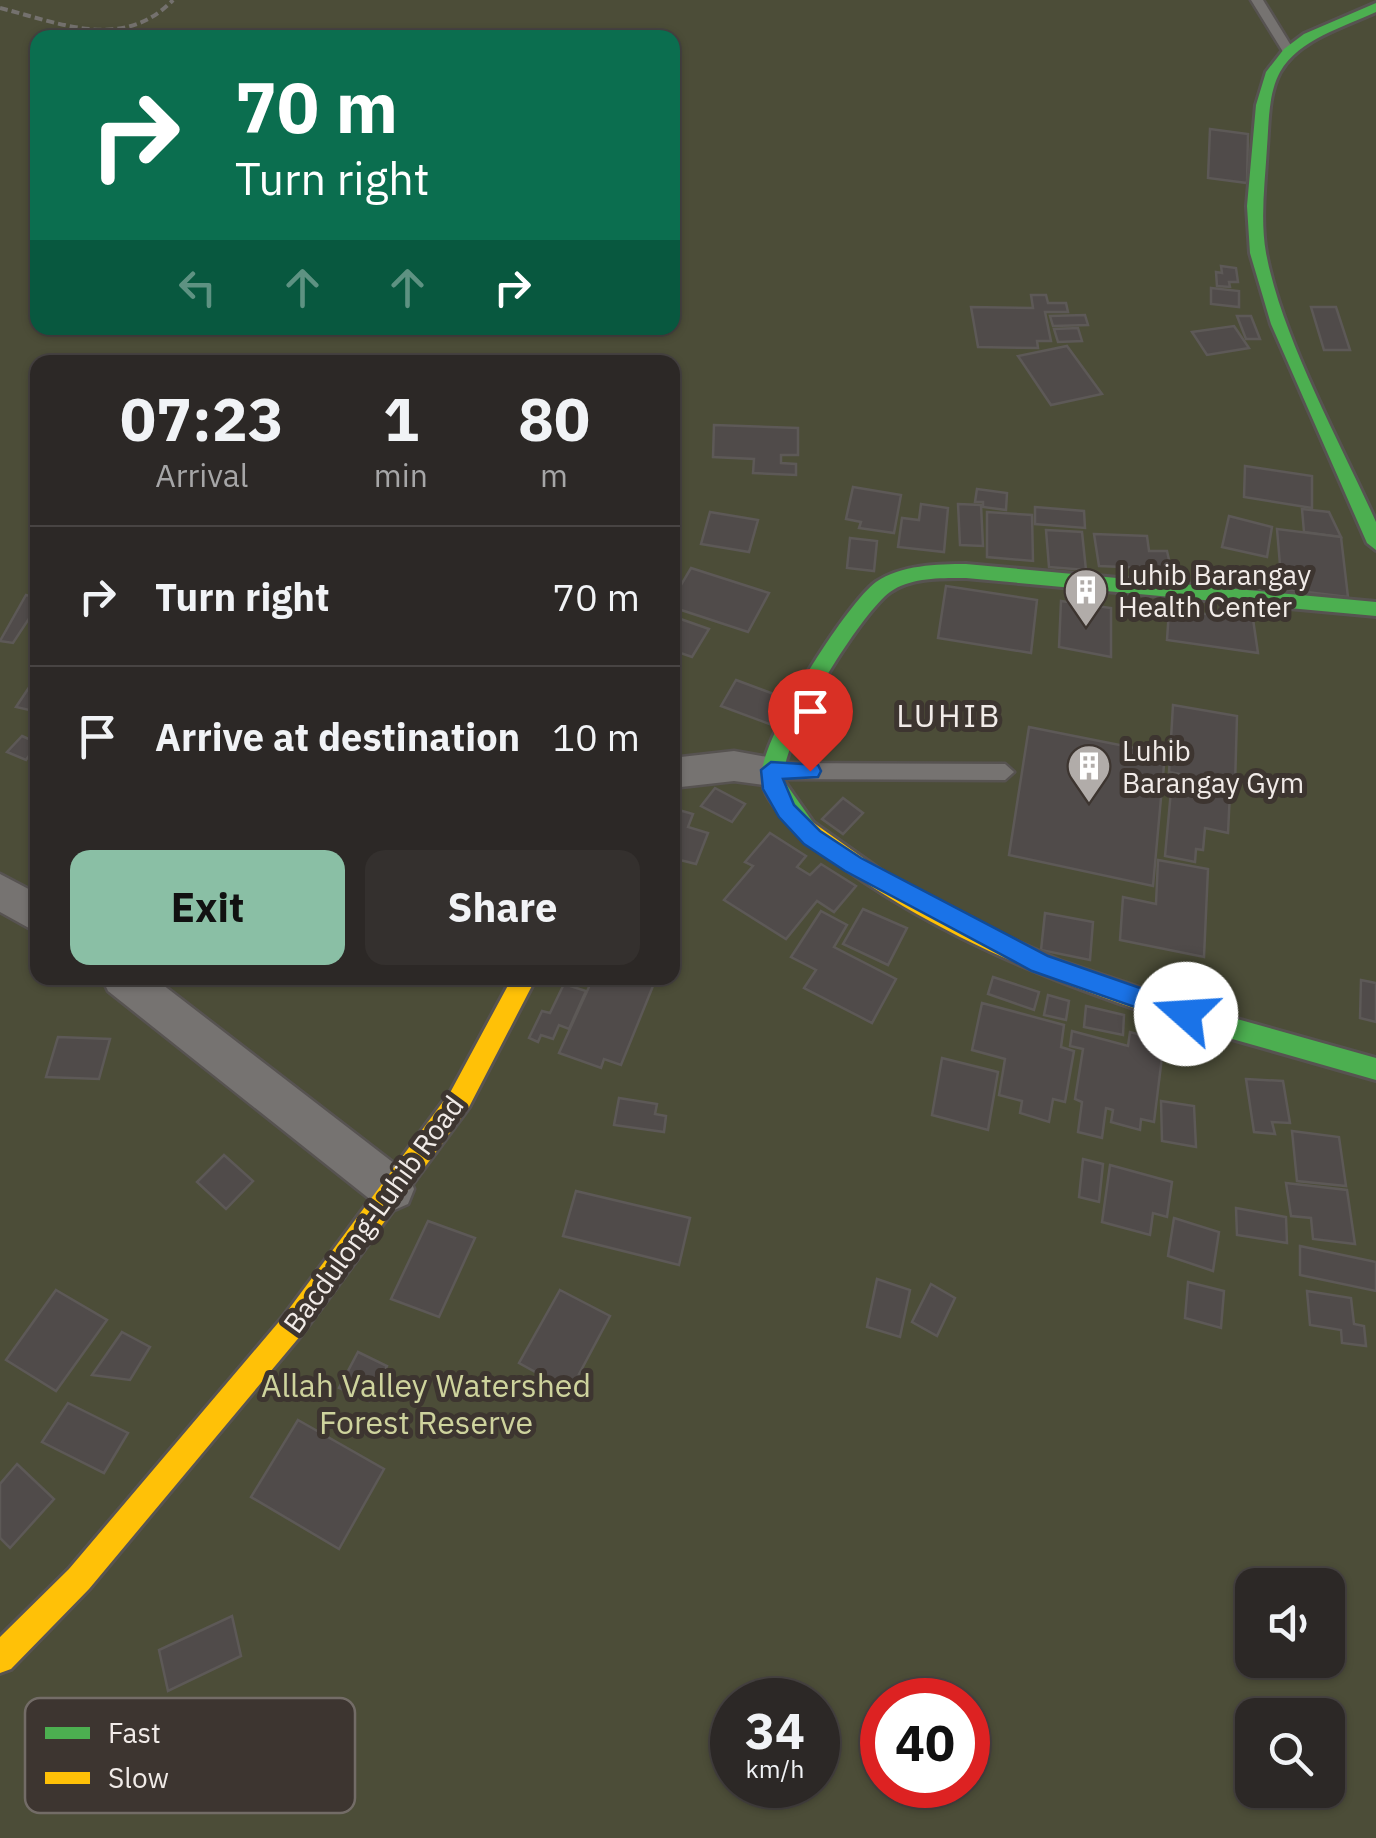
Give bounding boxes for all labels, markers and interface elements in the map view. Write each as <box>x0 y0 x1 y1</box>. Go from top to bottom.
text: 70 m <box>235 61 398 152</box>
icon: right <box>70 70 200 200</box>
text: Turn right <box>235 149 430 207</box>
icon: left <box>170 260 225 315</box>
icon: ahead <box>275 260 330 315</box>
icon: ahead <box>380 260 435 315</box>
icon: right <box>485 260 540 315</box>
text: 07:23 <box>120 379 284 458</box>
text: 1 <box>383 379 419 458</box>
text: 80 <box>518 379 590 458</box>
text: Arrival <box>155 454 249 496</box>
text: min <box>374 454 428 496</box>
text: m <box>540 454 568 496</box>
place label: Luhib Barangay Health Center <box>1118 556 1311 625</box>
building icon: Luhib Barangay Health Center <box>1063 567 1109 628</box>
icon: right <box>70 569 125 624</box>
text: Turn right <box>155 572 330 621</box>
text: 70 m <box>552 572 640 621</box>
pin <box>768 669 853 772</box>
icon: arrive <box>783 684 838 739</box>
district label: LUHIB <box>896 694 1002 736</box>
icon: arrive <box>70 709 125 764</box>
text: Arrive at destination <box>155 712 520 761</box>
text: 10 m <box>552 712 640 761</box>
place label: Luhib Barangay Gym <box>1122 732 1304 801</box>
building icon: Luhib Barangay Gym <box>1066 743 1112 804</box>
button: Exit <box>70 850 345 965</box>
button: Share <box>365 850 640 965</box>
position arrow <box>1134 962 1238 1066</box>
street label: Bacdulong-Luhib Road <box>274 1088 472 1340</box>
park label: Allah Valley Watershed Forest Reserve <box>261 1364 591 1443</box>
map controls <box>1235 1568 1345 1808</box>
button: sound <box>1235 1568 1345 1678</box>
speed limit sign: 40 <box>860 1678 990 1808</box>
legend <box>25 1698 355 1813</box>
text: 34 <box>745 1698 805 1763</box>
button: search <box>1235 1698 1345 1808</box>
text: Fast <box>108 1714 161 1751</box>
text: km/h <box>746 1752 804 1785</box>
text: Slow <box>108 1759 169 1796</box>

